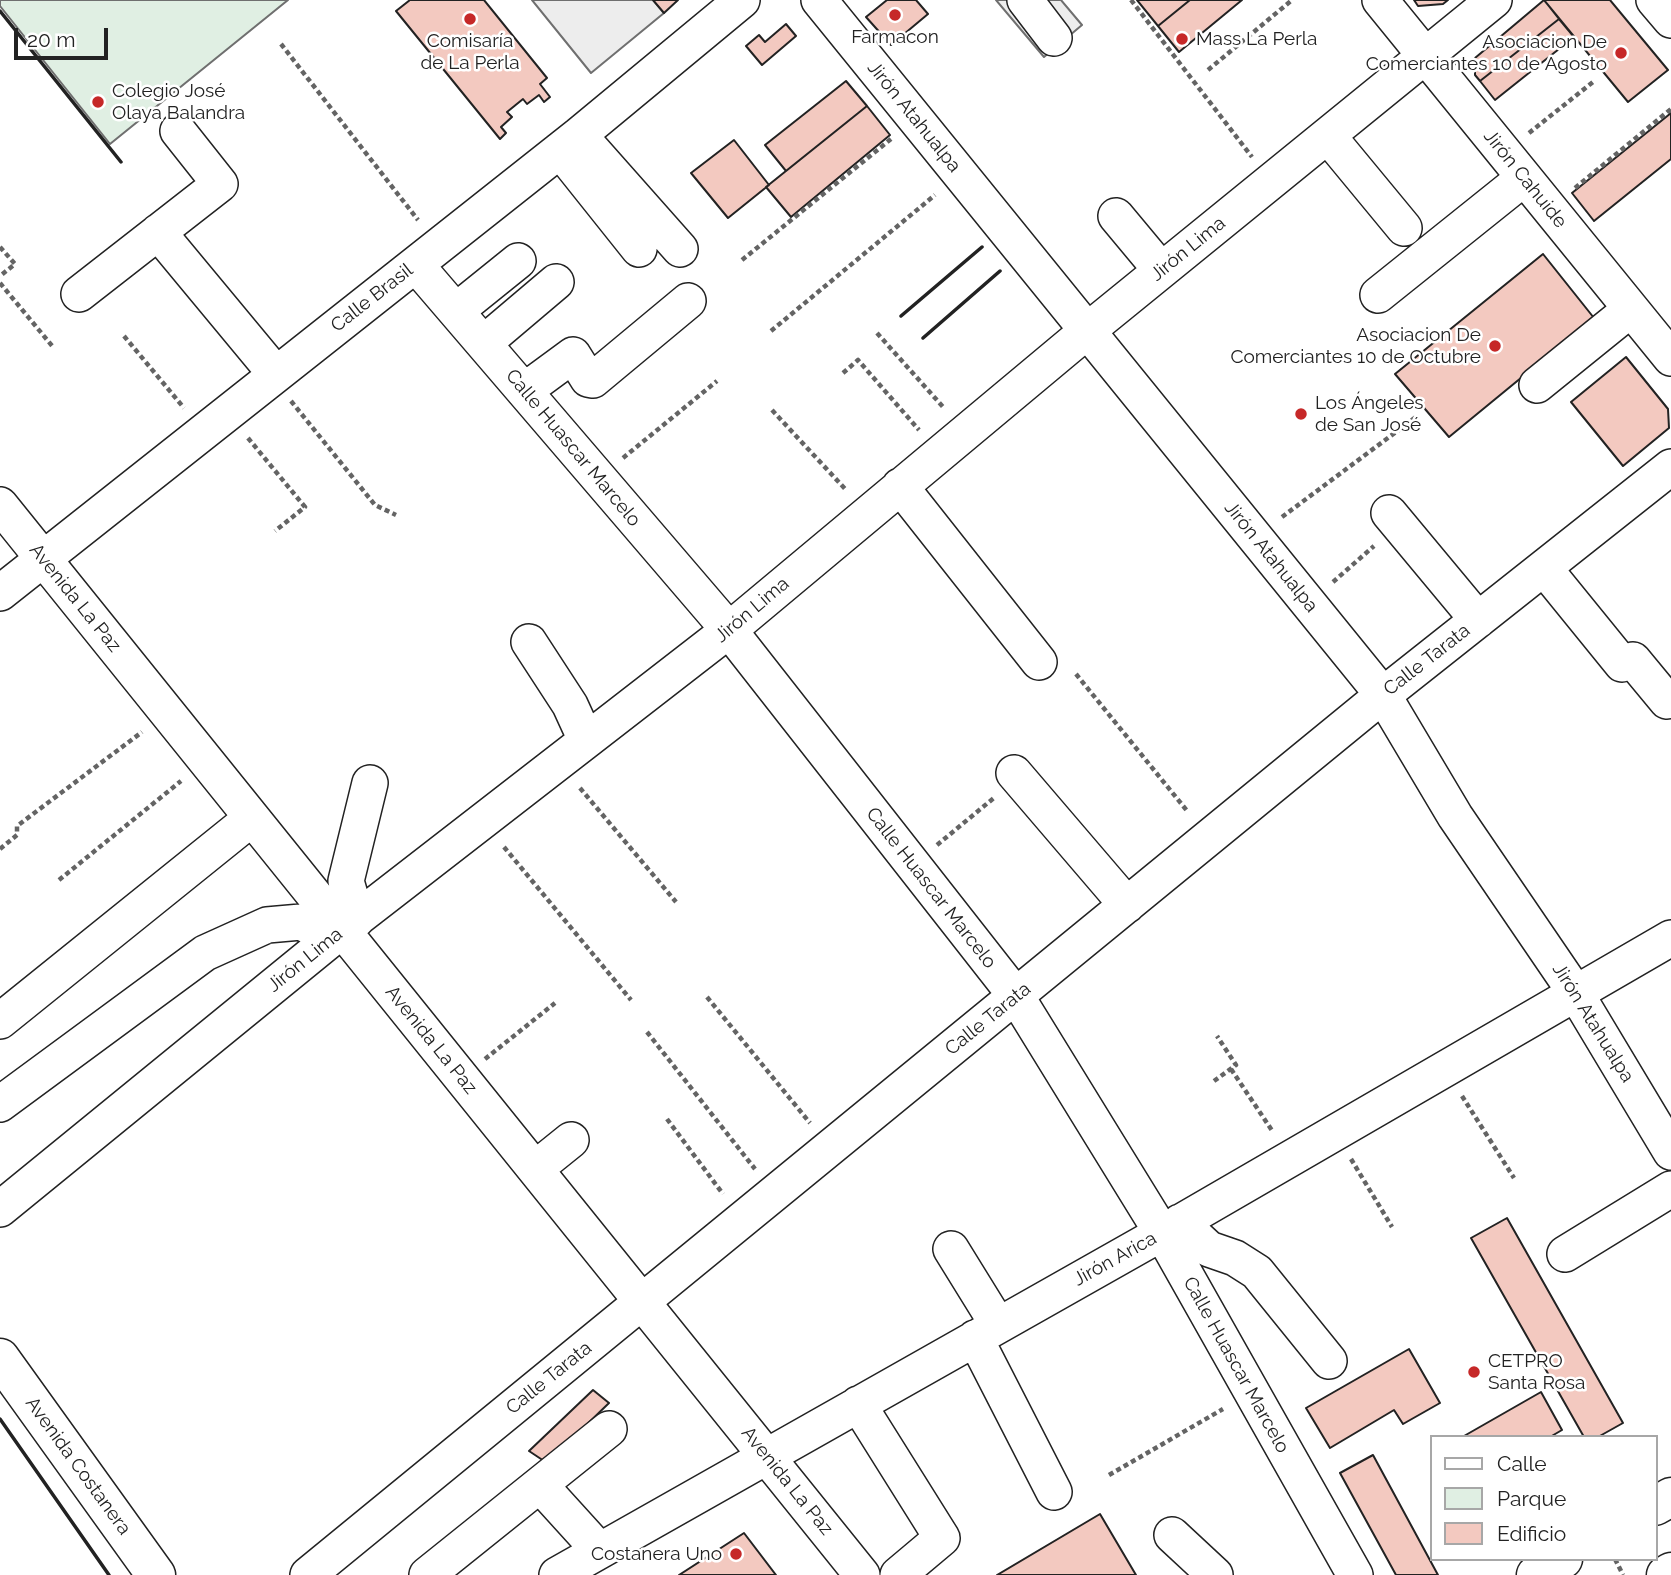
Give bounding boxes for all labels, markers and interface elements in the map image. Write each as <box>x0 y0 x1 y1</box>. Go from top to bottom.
marker: Farmacon <box>887 7 903 23</box>
marker: Comisaría de La Perla <box>462 11 478 27</box>
scale bar <box>18 14 112 58</box>
place label: Farmacon <box>851 26 939 48</box>
text: 20 m <box>27 27 75 52</box>
place label: Mass La Perla <box>1196 28 1317 50</box>
place label: Comisaría de La Perla <box>420 30 520 74</box>
marker: Mass La Perla <box>1174 31 1190 47</box>
place label: Asociacion De Comerciantes 10 de Agosto <box>1366 31 1607 75</box>
marker: Asociacion De Comerciantes 10 de Agosto <box>1613 45 1629 61</box>
street label: Jirón Atahualpa <box>862 57 966 177</box>
place label: Colegio José Olaya Balandra <box>112 80 245 124</box>
marker: Colegio José Olaya Balandra <box>90 94 106 110</box>
street label: Jirón Cahuide <box>1478 125 1572 233</box>
street label: Jirón Lima <box>1146 212 1230 286</box>
street label: Calle Brasil <box>326 259 418 337</box>
place label: Asociacion De Comerciantes 10 de Octubre <box>1230 324 1481 368</box>
marker: Asociacion De Comerciantes 10 de Octubre <box>1487 338 1503 354</box>
street label: Calle Huascar Marcelo <box>501 365 645 531</box>
place label: Los Ángeles de San José <box>1315 392 1424 436</box>
marker: Los Ángeles de San José <box>1293 406 1309 422</box>
street label: Jirón Atahualpa <box>1219 497 1323 617</box>
street label: Avenida La Paz <box>24 539 126 657</box>
street label: Jirón Lima <box>710 572 794 648</box>
street label: Calle Tarata <box>1379 619 1475 701</box>
street label: Calle Huascar Marcelo <box>861 803 1001 973</box>
street label: Jirón Lima <box>263 923 347 997</box>
street label: Jirón Atahualpa <box>1547 959 1639 1087</box>
street label: Calle Tarata <box>941 978 1035 1060</box>
street label: Avenida La Paz <box>380 981 482 1099</box>
street label: Jirón Arica <box>1070 1227 1160 1291</box>
street label: Calle Huascar Marcelo <box>1178 1273 1294 1457</box>
street label: Calle Tarata <box>502 1337 596 1419</box>
place label: CETPRO Santa Rosa <box>1488 1350 1585 1394</box>
marker: CETPRO Santa Rosa <box>1466 1364 1482 1380</box>
street label: Avenida Costanera <box>20 1393 136 1539</box>
street label: Avenida La Paz <box>736 1422 838 1540</box>
legend <box>1430 1435 1657 1561</box>
text: Calle <box>1497 1451 1547 1476</box>
text: Parque <box>1497 1486 1566 1511</box>
text: Edificio <box>1497 1521 1566 1546</box>
place label: Costanera Uno <box>591 1543 722 1565</box>
marker: Costanera Uno <box>728 1546 744 1562</box>

